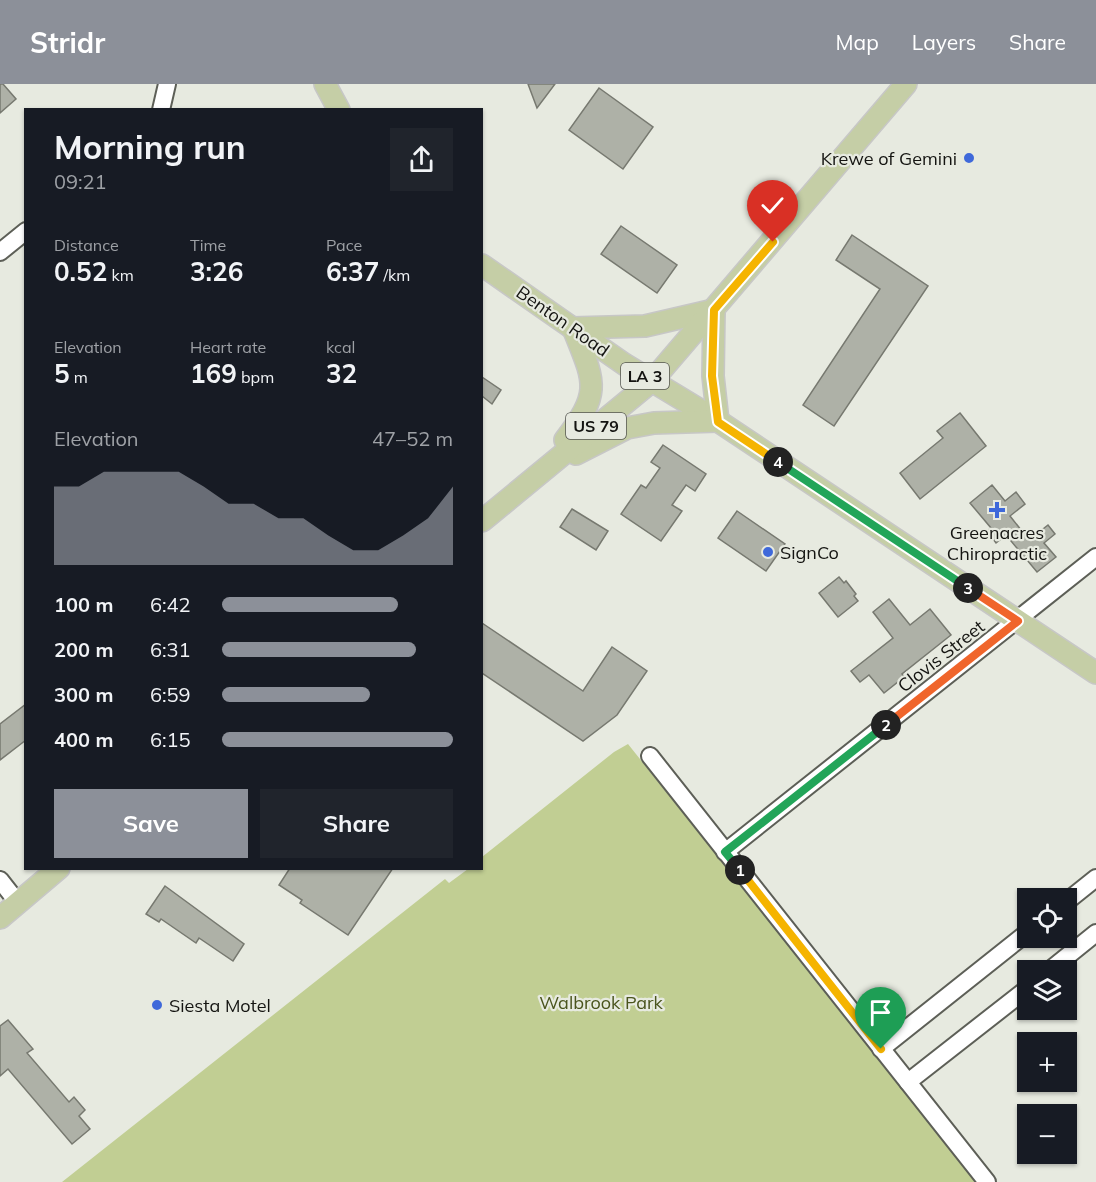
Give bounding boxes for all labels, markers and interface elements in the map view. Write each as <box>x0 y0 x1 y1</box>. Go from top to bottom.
text: Stridr <box>30 25 105 60</box>
text: Map <box>836 29 879 55</box>
text: Layers <box>912 29 976 55</box>
text: Share <box>1009 29 1066 55</box>
text: Morning run <box>54 126 246 167</box>
button: share <box>390 128 453 191</box>
place label: Krewe of Gemini <box>821 147 957 170</box>
marker: Krewe of Gemini <box>962 151 976 165</box>
text: 09:21 <box>54 169 107 194</box>
pin <box>747 180 798 242</box>
icon: check <box>756 189 789 222</box>
text: Distance <box>54 235 119 255</box>
text: Time <box>190 235 226 255</box>
text: Pace <box>326 235 362 255</box>
text: 0.52 <box>54 255 107 288</box>
text: 3:26 <box>190 255 243 288</box>
text: 6:37 <box>326 255 379 288</box>
text: km <box>107 265 134 285</box>
text: /km <box>379 265 410 285</box>
street label: Benton Road <box>512 280 614 362</box>
text: Elevation <box>54 337 122 357</box>
text: Heart rate <box>190 337 266 357</box>
text: kcal <box>326 337 355 357</box>
text: 5 <box>54 357 70 390</box>
text: 169 <box>190 357 237 390</box>
text: 32 <box>326 357 357 390</box>
road number: LA 3 <box>621 363 669 389</box>
text: m <box>70 367 88 387</box>
text: bpm <box>237 367 274 387</box>
road number: US 79 <box>566 413 626 439</box>
text: Elevation <box>54 426 139 451</box>
text: 47–52 m <box>372 426 453 451</box>
pin: 4 <box>763 447 793 477</box>
text: 4 <box>773 452 783 472</box>
marker: Greenacres Chiropractic <box>988 501 1006 519</box>
place label: Greenacres Chiropractic <box>947 521 1047 565</box>
place label: SignCo <box>780 541 839 564</box>
marker: SignCo <box>761 545 775 559</box>
pin: 3 <box>953 573 983 603</box>
text: 3 <box>963 578 973 598</box>
text: 100 m <box>54 592 113 617</box>
text: 6:42 <box>150 592 191 617</box>
street label: Clovis Street <box>893 615 989 697</box>
text: 200 m <box>54 637 113 662</box>
text: 6:31 <box>150 637 191 662</box>
text: 300 m <box>54 682 113 707</box>
text: 6:59 <box>150 682 191 707</box>
pin: 2 <box>871 710 901 740</box>
text: 2 <box>881 715 891 735</box>
text: 400 m <box>54 727 113 752</box>
text: 6:15 <box>150 727 191 752</box>
button: Save <box>54 789 248 858</box>
button: Share <box>260 789 453 858</box>
pin: 1 <box>725 855 755 885</box>
text: 1 <box>735 860 745 880</box>
map controls <box>1017 888 1077 1164</box>
button: locate <box>1017 888 1077 948</box>
button: layers <box>1017 960 1077 1020</box>
pin <box>855 987 906 1049</box>
park label: Walbrook Park <box>539 991 664 1014</box>
place label: Siesta Motel <box>169 994 271 1017</box>
icon: arrive <box>864 996 897 1029</box>
marker: Siesta Motel <box>150 998 164 1012</box>
button: + <box>1017 1032 1077 1092</box>
button: − <box>1017 1104 1077 1164</box>

